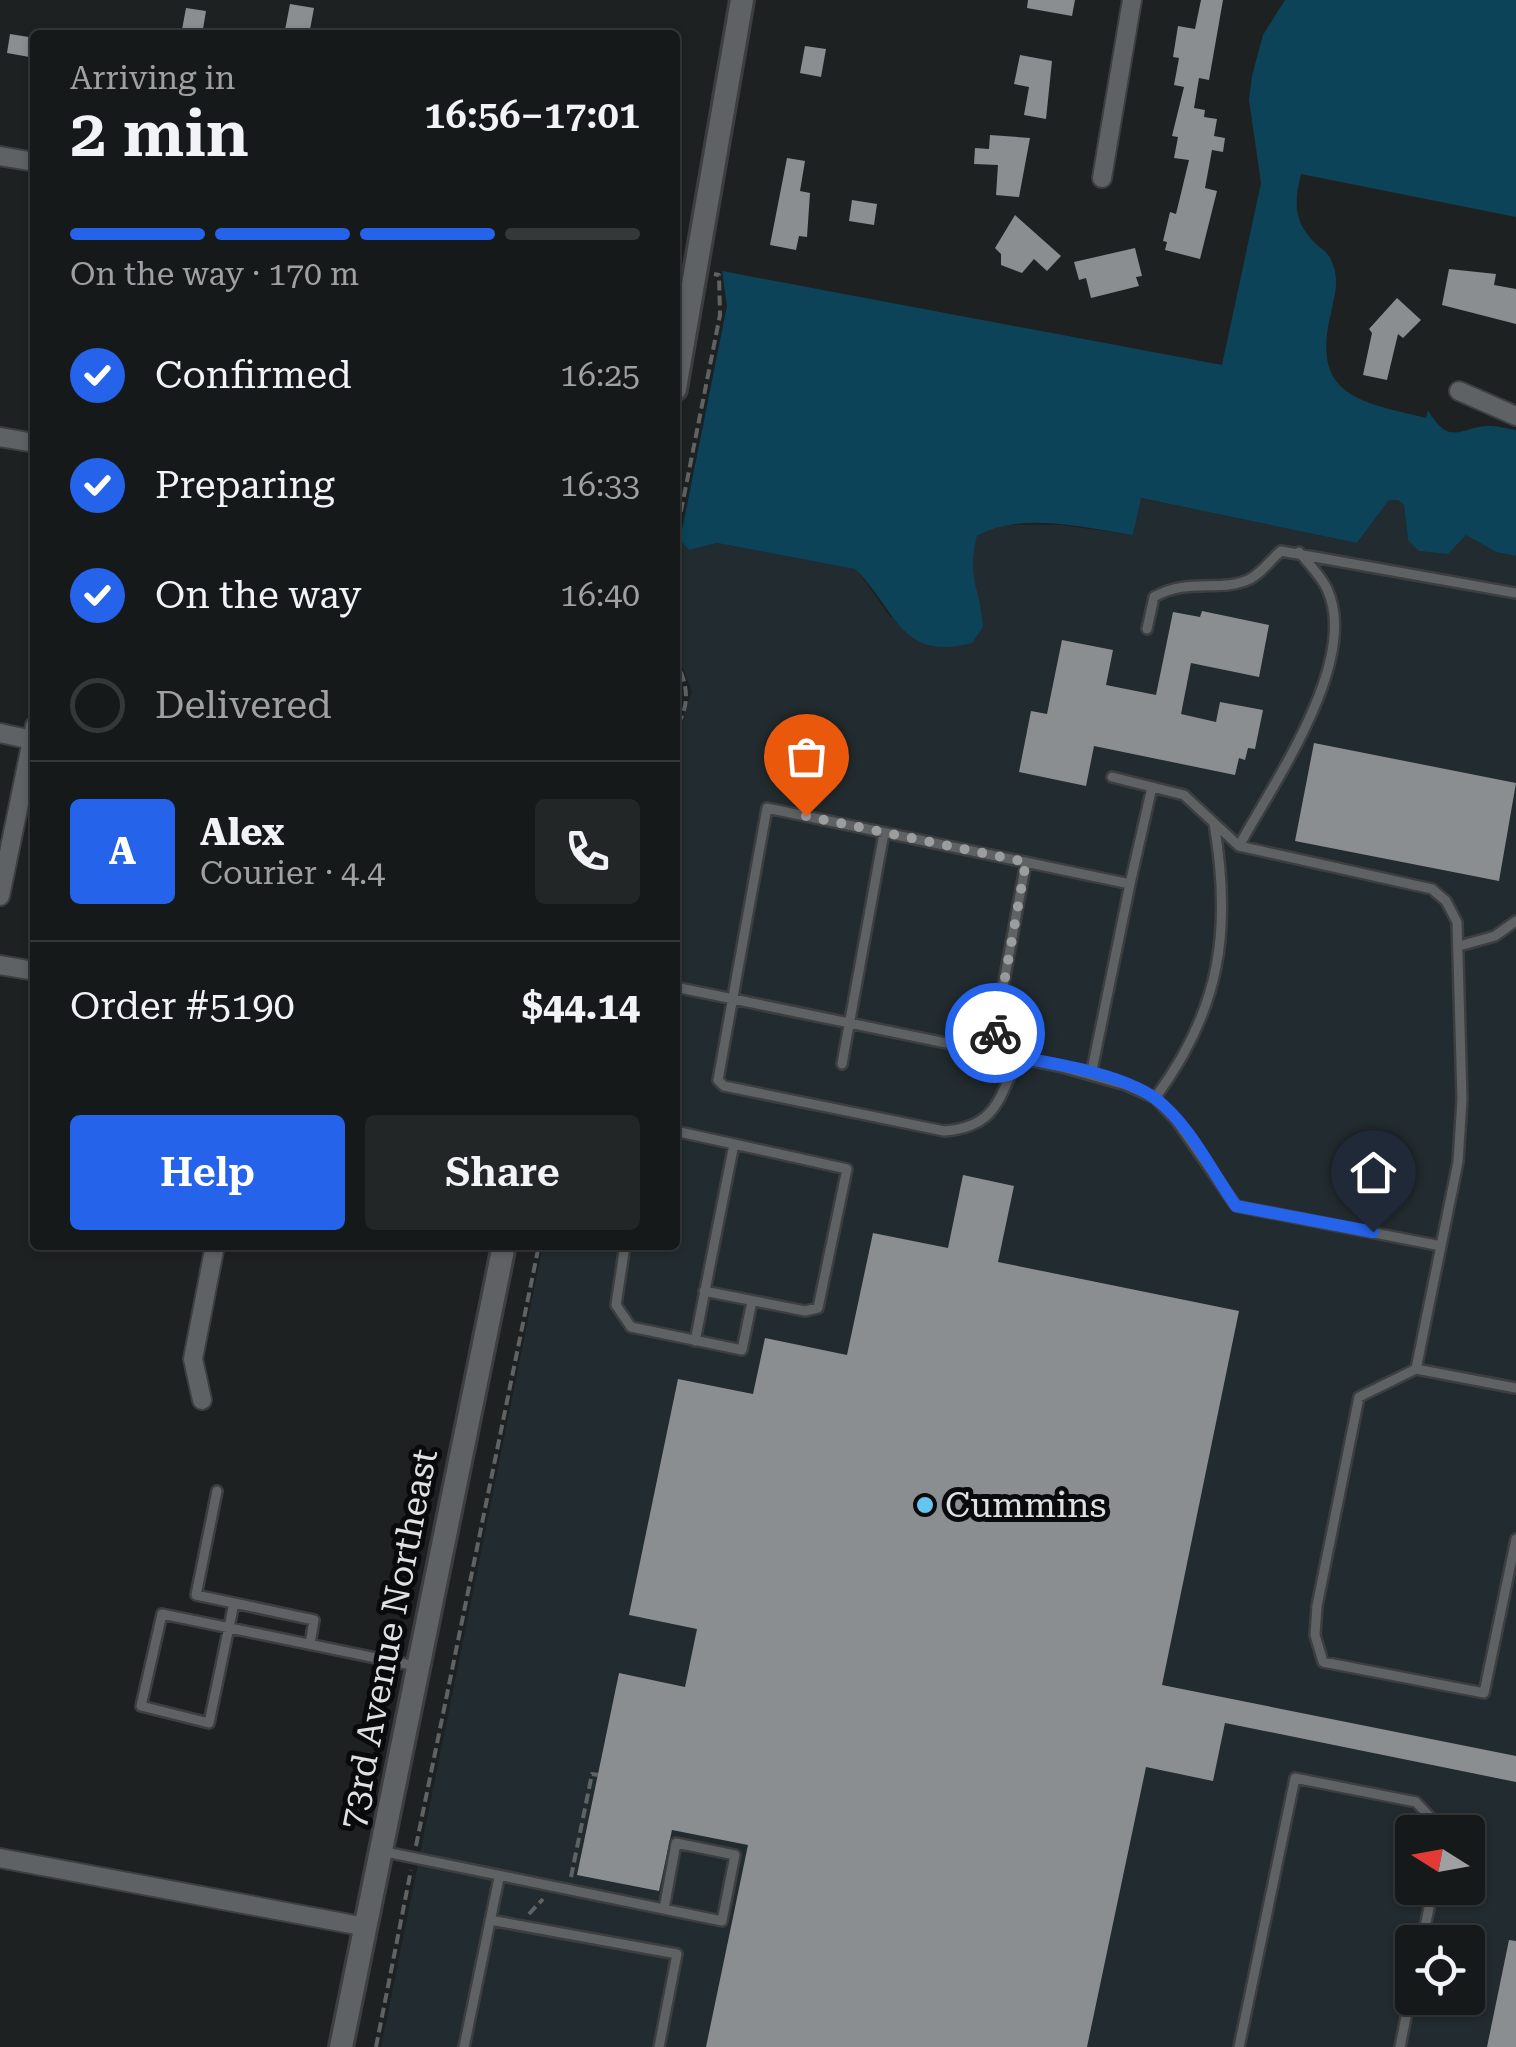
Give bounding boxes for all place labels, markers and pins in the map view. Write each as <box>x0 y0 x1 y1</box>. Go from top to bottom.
pin <box>764 714 849 817</box>
pin <box>1331 1130 1416 1233</box>
place label: Cummins <box>945 1485 1106 1526</box>
marker: Cummins <box>914 1494 936 1516</box>

